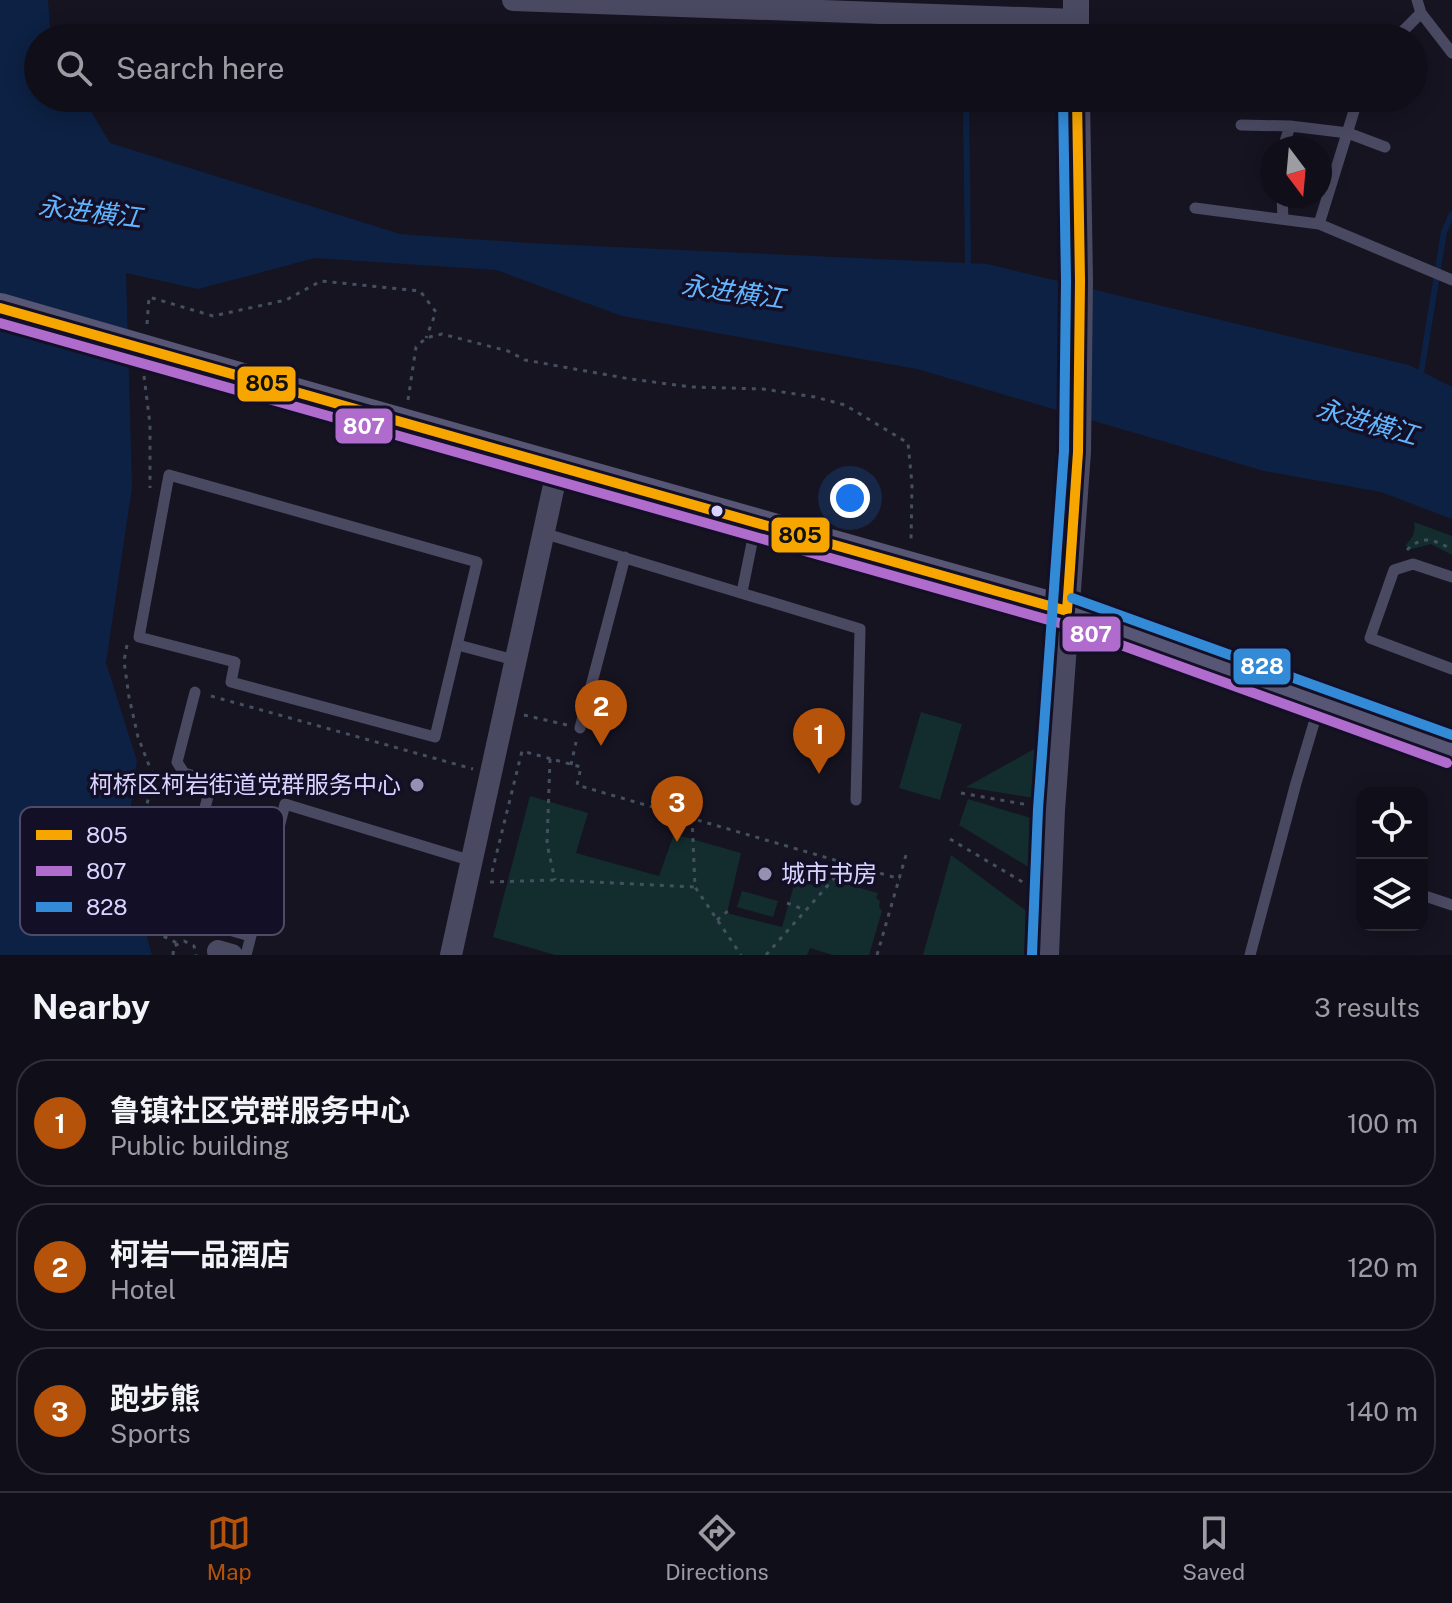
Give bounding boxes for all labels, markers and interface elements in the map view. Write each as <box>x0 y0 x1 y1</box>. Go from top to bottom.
search box <box>24 24 1428 112</box>
icon: search <box>52 46 96 90</box>
text: Search here <box>116 50 284 86</box>
north arrow <box>1260 136 1332 208</box>
water label: 永进横江 <box>37 190 147 234</box>
water label: 永进横江 <box>679 269 790 315</box>
line badge: 805 <box>236 365 297 403</box>
text: 805 <box>245 370 289 396</box>
water label: 永进横江 <box>1313 392 1424 452</box>
line badge: 807 <box>334 407 394 445</box>
text: 807 <box>343 413 385 439</box>
your location <box>830 478 870 518</box>
unlabelled marker <box>709 503 725 519</box>
line badge: 805 <box>770 516 831 554</box>
text: 805 <box>778 522 822 548</box>
line badge: 807 <box>1061 615 1122 653</box>
text: 807 <box>1070 621 1112 647</box>
line badge: 828 <box>1232 647 1292 686</box>
text: 828 <box>1240 653 1284 679</box>
pin: 2 <box>575 680 627 746</box>
pin: 1 <box>793 708 845 774</box>
place label: 柯桥区柯岩街道党群服务中心 <box>89 770 401 798</box>
marker: 柯桥区柯岩街道党群服务中心 <box>408 776 426 794</box>
pin: 3 <box>651 776 703 842</box>
map controls <box>1356 787 1428 931</box>
button: locate <box>1356 787 1428 859</box>
legend <box>20 807 284 935</box>
text: 805 <box>86 822 128 848</box>
text: 807 <box>86 858 126 884</box>
place label: 城市书房 <box>781 859 877 887</box>
button: layers <box>1356 859 1428 931</box>
marker: 城市书房 <box>756 865 774 883</box>
text: 828 <box>86 894 128 920</box>
text: Nearby <box>32 987 150 1027</box>
text: 3 results <box>1314 992 1420 1023</box>
text: 鲁镇社区党群服务中心 <box>110 1092 410 1128</box>
text: 1 <box>54 1108 66 1139</box>
text: 100 m <box>1347 1108 1418 1139</box>
text: Public building <box>110 1130 290 1161</box>
text: 柯岩一品酒店 <box>110 1236 290 1272</box>
text: 2 <box>52 1252 68 1283</box>
text: 120 m <box>1347 1252 1418 1283</box>
text: Hotel <box>110 1274 176 1305</box>
text: 跑步熊 <box>110 1380 200 1416</box>
text: 3 <box>51 1396 69 1427</box>
text: 140 m <box>1346 1396 1418 1427</box>
text: Sports <box>110 1418 191 1449</box>
tab: Map <box>207 1511 252 1585</box>
tab: Directions <box>665 1511 769 1585</box>
tab: Saved <box>1182 1511 1245 1585</box>

